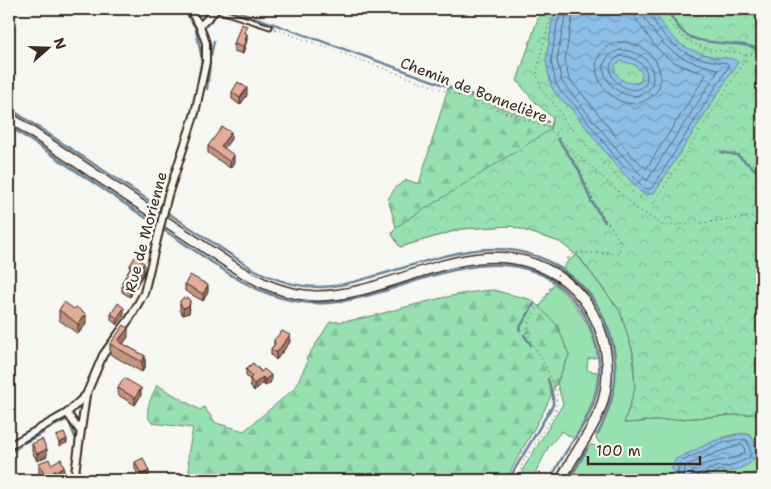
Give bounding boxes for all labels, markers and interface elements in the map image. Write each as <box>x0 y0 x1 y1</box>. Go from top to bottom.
north arrow <box>22 22 72 72</box>
text: N <box>50 35 71 52</box>
street label: Chemin de Bonnelière <box>397 53 551 127</box>
street label: Rue de Morienne <box>120 169 172 295</box>
scale bar <box>588 434 701 466</box>
text: 100 m <box>596 441 641 461</box>

